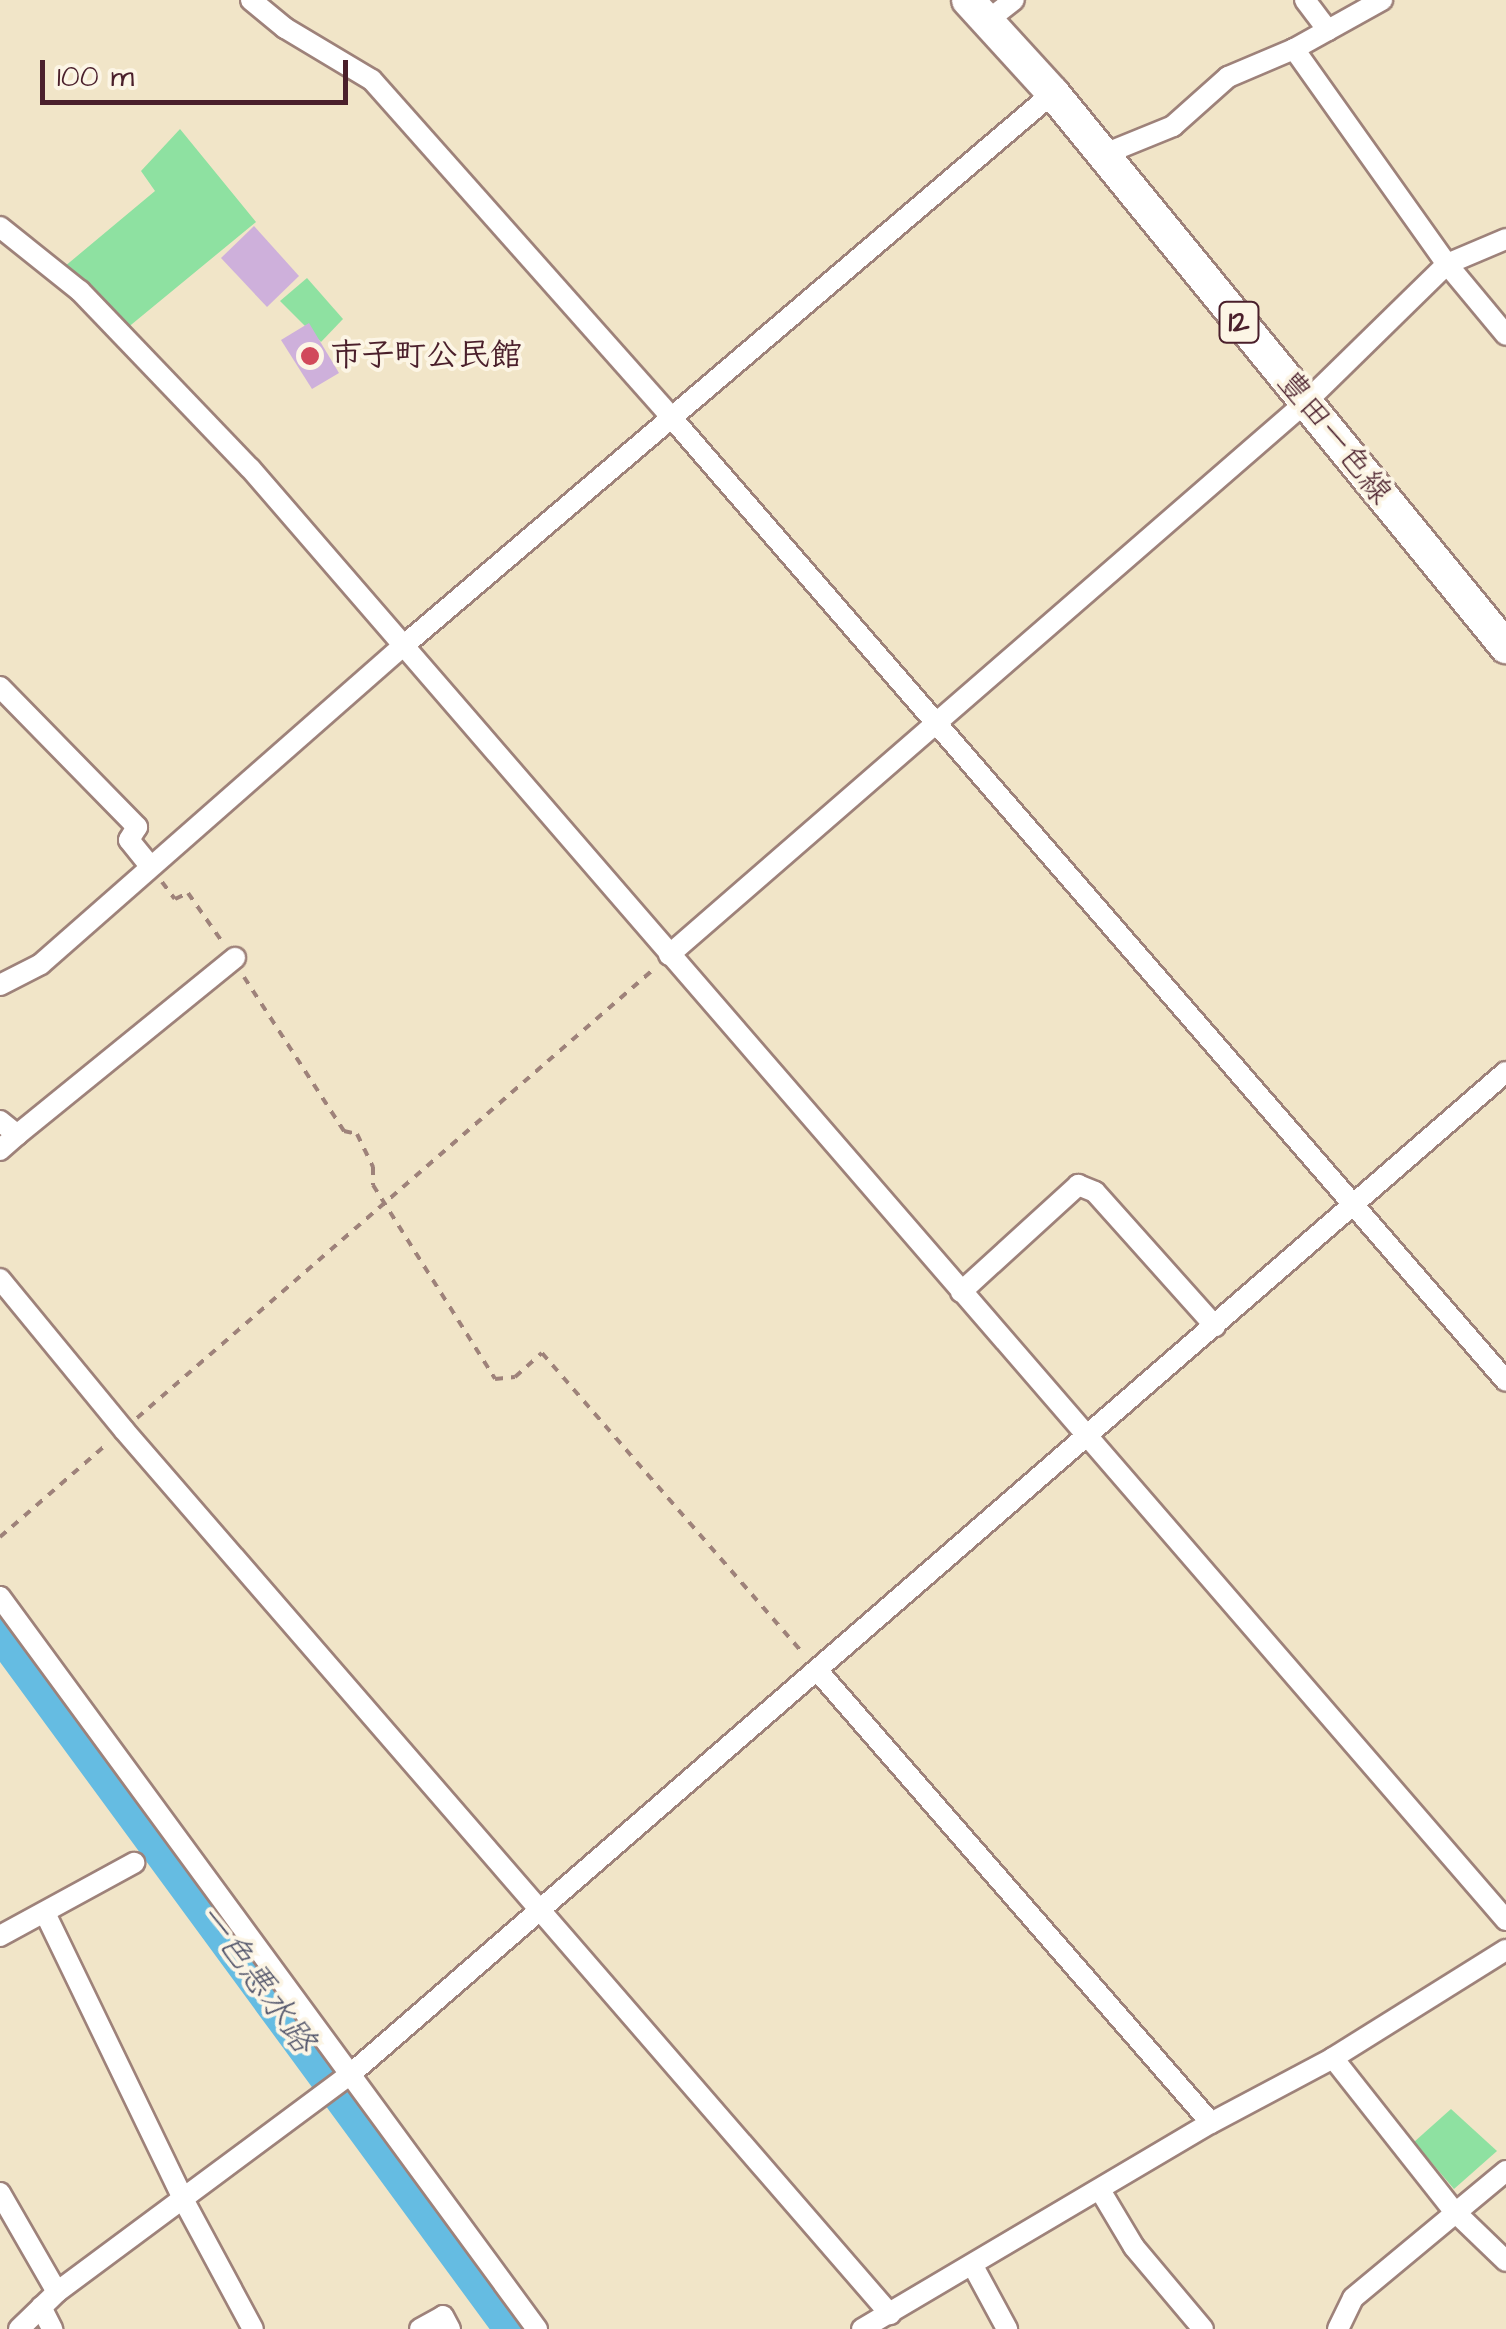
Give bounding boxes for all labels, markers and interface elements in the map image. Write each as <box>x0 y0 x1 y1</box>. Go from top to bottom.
scale bar <box>45 40 352 102</box>
text: 100 m <box>57 56 134 98</box>
road number: 12 <box>1216 297 1262 347</box>
place label: 市子町公民館 <box>330 337 522 375</box>
marker: 市子町公民館 <box>299 345 321 367</box>
street label: 豊田一色線 <box>1269 364 1399 512</box>
water label: 一色悪水路 <box>188 1896 324 2062</box>

